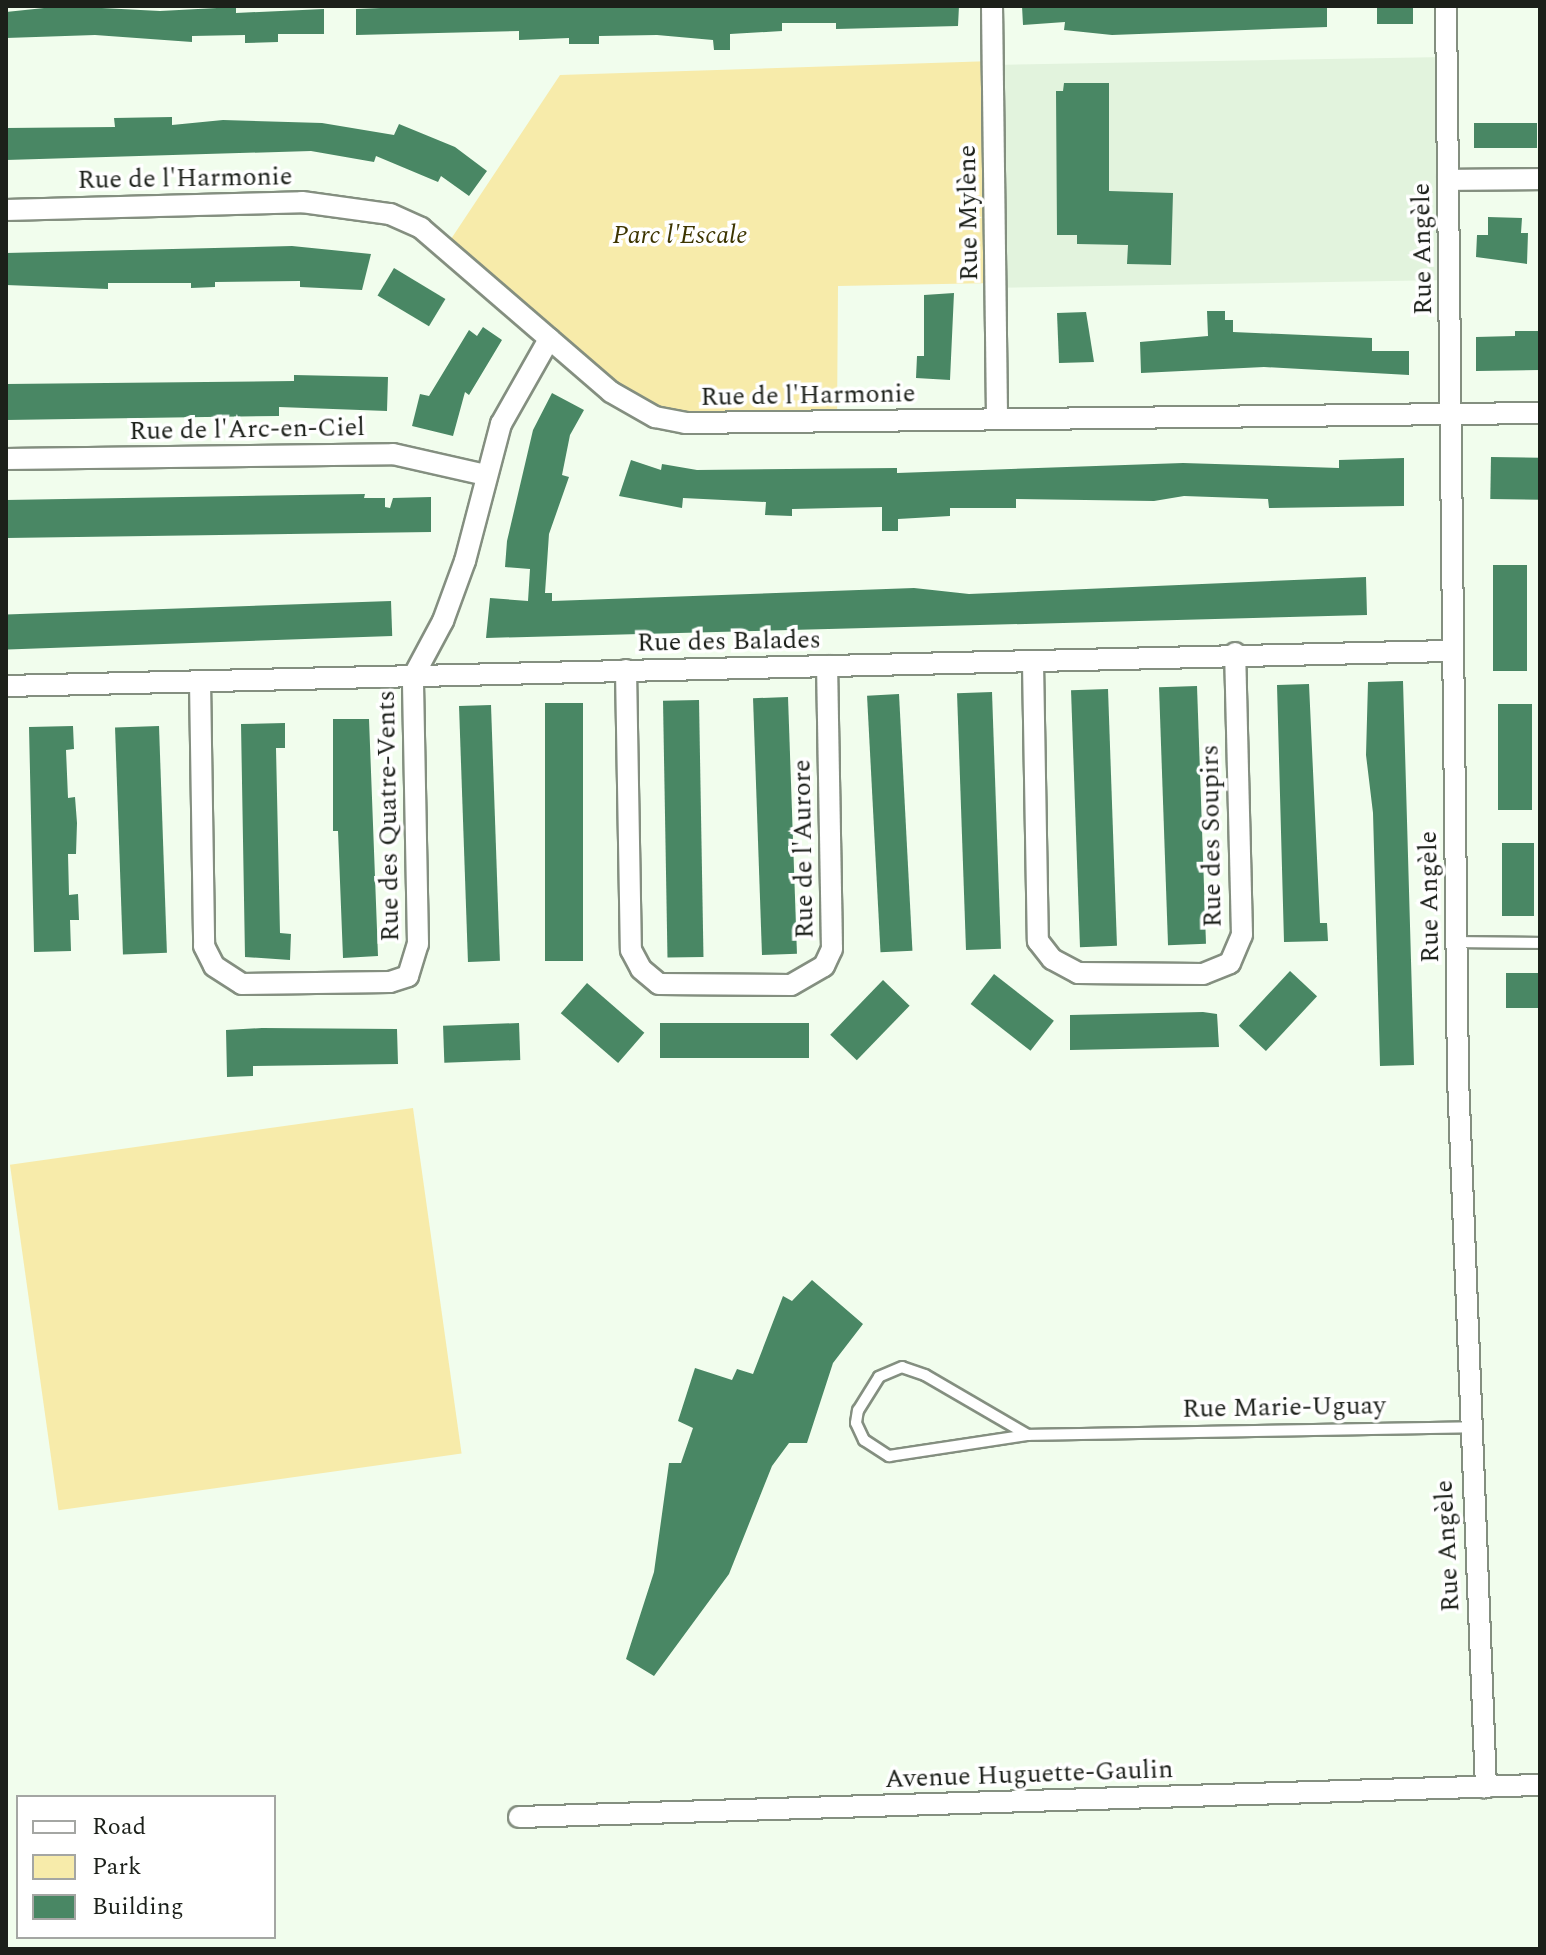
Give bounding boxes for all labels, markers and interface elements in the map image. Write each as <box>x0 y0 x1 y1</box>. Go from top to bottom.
street label: Rue Mylène <box>952 145 986 281</box>
street label: Rue de l'Harmonie <box>77 162 293 196</box>
street label: Rue Angèle <box>1406 183 1440 315</box>
park label: Parc l'Escale <box>612 220 748 252</box>
street label: Rue de l'Harmonie <box>700 379 916 413</box>
street label: Rue de l'Arc-en-Ciel <box>129 412 365 448</box>
street label: Rue des Balades <box>637 625 821 659</box>
street label: Rue des Quatre-Vents <box>371 690 407 942</box>
street label: Rue des Soupirs <box>1195 744 1229 928</box>
street label: Rue de l'Aurore <box>787 759 821 939</box>
street label: Rue Angèle <box>1413 831 1447 963</box>
street label: Rue Marie-Uguay <box>1182 1391 1386 1425</box>
street label: Rue Angèle <box>1429 1479 1467 1613</box>
street label: Avenue Huguette-Gaulin <box>884 1754 1174 1796</box>
legend <box>16 1795 276 1939</box>
text: Road <box>92 1809 146 1845</box>
text: Park <box>92 1849 142 1885</box>
text: Building <box>92 1889 184 1925</box>

